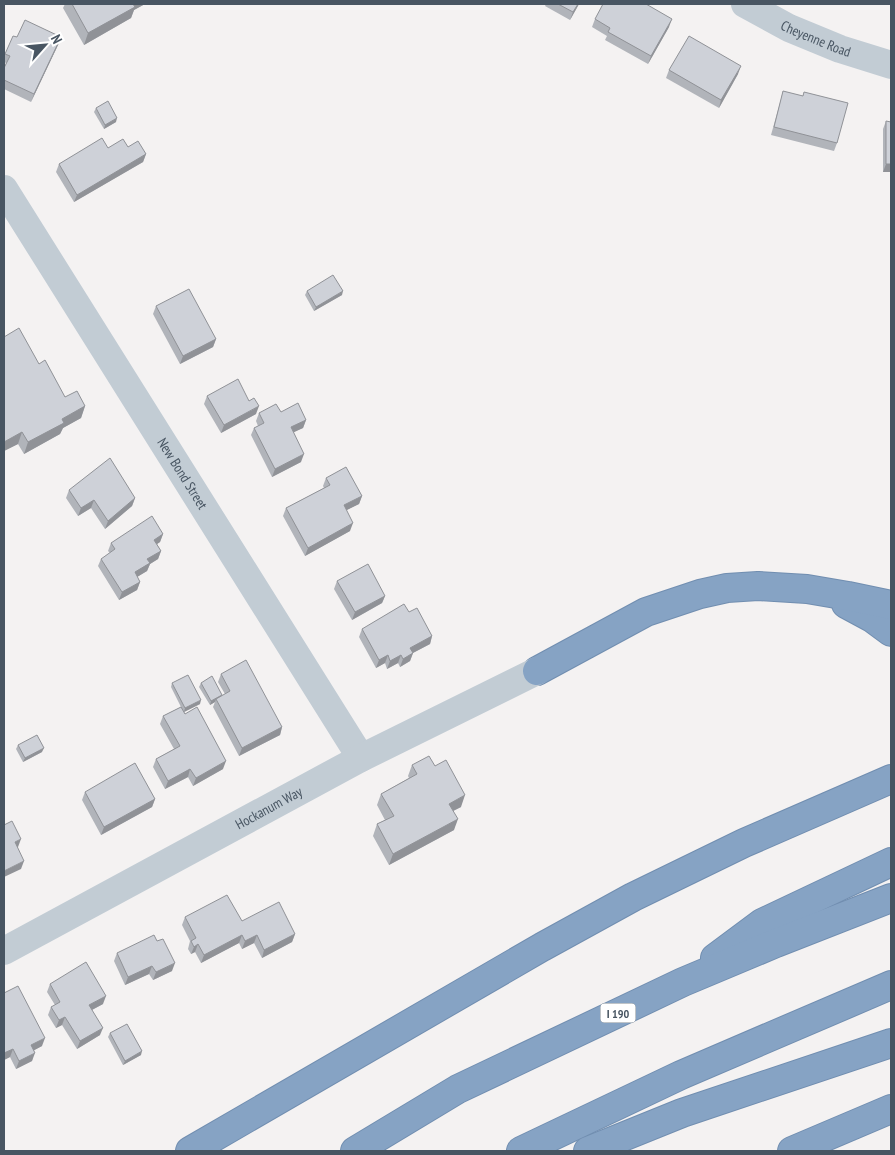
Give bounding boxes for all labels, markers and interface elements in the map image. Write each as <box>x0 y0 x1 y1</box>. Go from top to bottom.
street label: Cheyenne Road <box>777 16 853 61</box>
north arrow <box>20 20 70 70</box>
text: N <box>47 32 66 47</box>
street label: New Bond Street <box>153 434 212 513</box>
street label: Hockanum Way <box>232 782 306 833</box>
road number: I 190 <box>600 1004 636 1022</box>

